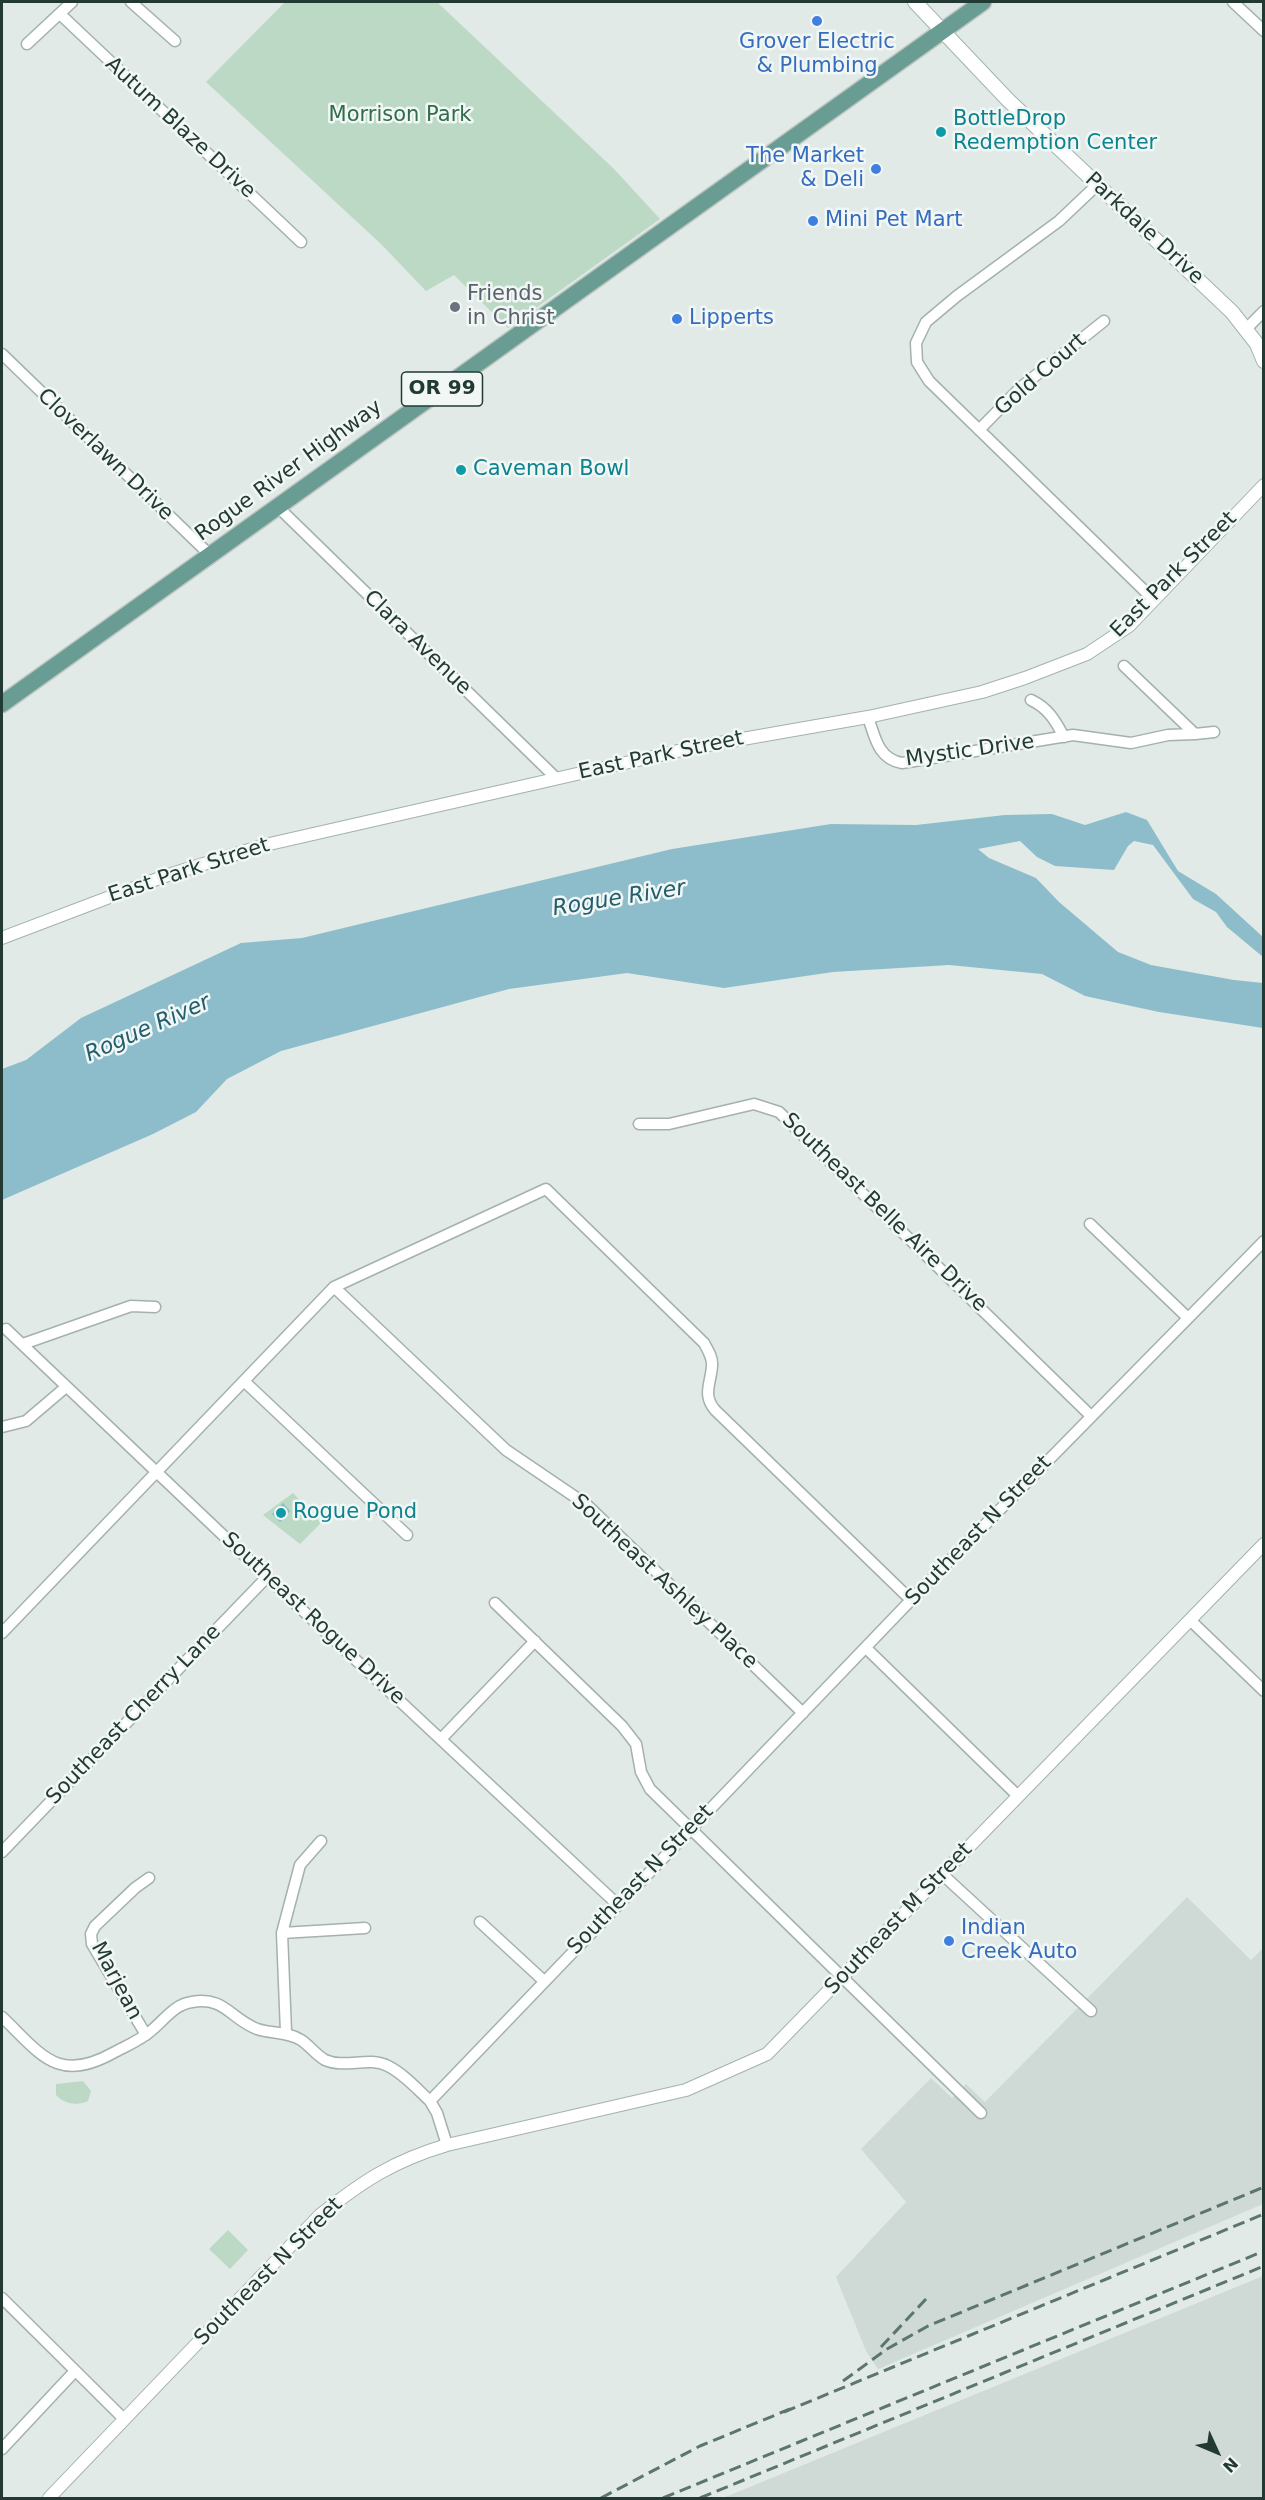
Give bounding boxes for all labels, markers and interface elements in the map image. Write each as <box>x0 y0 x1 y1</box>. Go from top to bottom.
marker: Grover Electric & Plumbing <box>810 14 824 28</box>
place label: Grover Electric & Plumbing <box>739 30 895 80</box>
street label: Autum Blaze Drive <box>100 52 260 204</box>
park label: Morrison Park <box>329 103 471 129</box>
place label: BottleDrop Redemption Center <box>953 107 1157 157</box>
marker: BottleDrop Redemption Center <box>934 125 948 139</box>
place label: The Market & Deli <box>746 144 864 194</box>
marker: The Market & Deli <box>869 162 883 176</box>
street label: Parkdale Drive <box>1079 168 1209 290</box>
place label: Mini Pet Mart <box>825 208 962 234</box>
marker: Mini Pet Mart <box>806 214 820 228</box>
place label: Friends in Christ <box>467 282 554 332</box>
marker: Friends in Christ <box>448 300 462 314</box>
place label: Lipperts <box>689 306 774 332</box>
marker: Lipperts <box>670 312 684 326</box>
street label: Gold Court <box>990 329 1092 421</box>
road number: OR 99 <box>402 372 482 406</box>
street label: Cloverlawn Drive <box>32 384 178 526</box>
street label: Rogue River Highway <box>191 395 387 547</box>
place label: Caveman Bowl <box>473 457 629 483</box>
marker: Caveman Bowl <box>454 463 468 477</box>
street label: East Park Street <box>1106 507 1242 643</box>
street label: Clara Avenue <box>358 585 476 701</box>
street label: East Park Street <box>576 726 746 786</box>
street label: Mystic Drive <box>904 729 1036 773</box>
street label: East Park Street <box>105 833 273 909</box>
water label: Rogue River <box>551 875 687 923</box>
water label: Rogue River <box>81 990 215 1068</box>
street label: Southeast Belle Aire Drive <box>776 1108 992 1318</box>
street label: Southeast N Street <box>901 1451 1057 1611</box>
street label: Southeast Ashley Place <box>566 1489 762 1675</box>
place label: Rogue Pond <box>293 1500 417 1526</box>
marker: Rogue Pond <box>274 1506 288 1520</box>
street label: Southeast Rogue Drive <box>216 1527 410 1711</box>
street label: Southeast Cherry Lane <box>41 1620 227 1810</box>
street label: Southeast N Street <box>563 1800 719 1960</box>
street label: Southeast M Street <box>820 1838 978 2000</box>
place label: Indian Creek Auto <box>961 1916 1077 1966</box>
marker: Indian Creek Auto <box>942 1934 956 1948</box>
street label: Marjean <box>85 1938 147 2024</box>
street label: Southeast N Street <box>190 2193 348 2351</box>
north arrow <box>1187 2422 1247 2482</box>
text: N <box>1219 2453 1242 2476</box>

